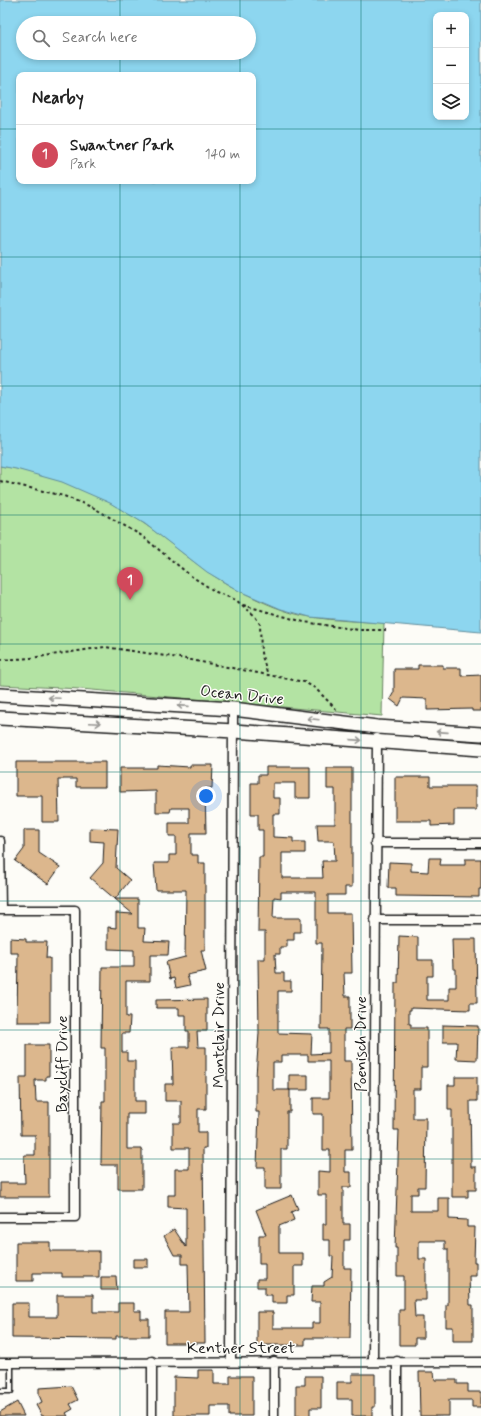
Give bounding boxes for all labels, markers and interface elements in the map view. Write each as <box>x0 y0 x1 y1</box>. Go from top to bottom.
map controls <box>433 12 469 120</box>
button: + <box>433 12 469 48</box>
search box <box>16 16 256 60</box>
icon: search <box>30 27 52 49</box>
text: Search here <box>62 28 138 48</box>
button: − <box>433 48 469 84</box>
button: layers <box>433 84 469 120</box>
text: Nearby <box>32 87 84 109</box>
text: Swantner Park <box>70 136 174 156</box>
text: 1 <box>42 146 48 163</box>
text: 140 m <box>205 146 240 163</box>
text: Park <box>70 156 96 173</box>
pin: 1 <box>117 567 143 600</box>
street label: Ocean Drive <box>199 681 285 710</box>
one-way arrow <box>48 694 61 702</box>
one-way arrow <box>177 702 190 710</box>
one-way arrow <box>307 715 320 723</box>
one-way arrow <box>88 719 101 727</box>
one-way arrow <box>436 728 449 735</box>
one-way arrow <box>349 736 362 743</box>
your location <box>196 786 216 806</box>
street label: Montclair Drive <box>209 982 230 1088</box>
street label: Poenisch Drive <box>351 996 372 1092</box>
street label: Baycliff Drive <box>52 1016 73 1112</box>
street label: Kentner Street <box>187 1338 296 1359</box>

